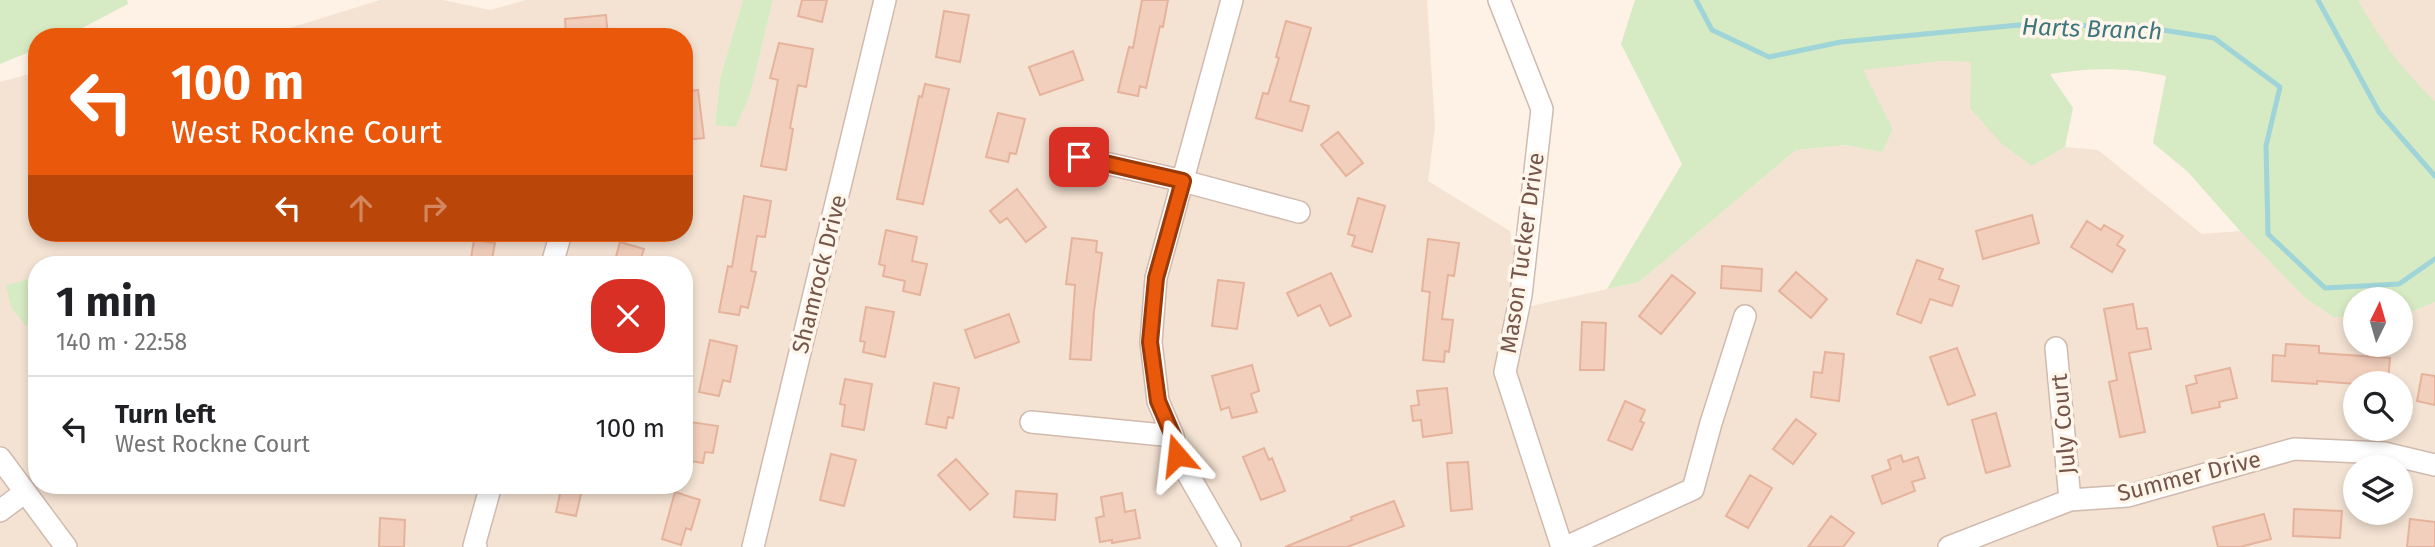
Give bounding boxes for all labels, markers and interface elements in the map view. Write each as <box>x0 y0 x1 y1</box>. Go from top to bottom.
water label: Harts Branch <box>2021 13 2163 45</box>
text: 100 m <box>171 53 304 112</box>
icon: left <box>56 56 147 147</box>
text: West Rockne Court <box>171 113 442 151</box>
pin <box>1049 127 1109 187</box>
icon: arrive <box>1060 138 1098 176</box>
street label: Mason Tucker Drive <box>1494 151 1550 355</box>
icon: left <box>269 189 307 227</box>
icon: ahead <box>342 189 380 227</box>
icon: right <box>415 189 453 227</box>
street label: Shamrock Drive <box>786 192 852 356</box>
text: 1 min <box>56 277 157 327</box>
button: close <box>591 279 665 353</box>
north arrow <box>2343 287 2413 357</box>
map controls <box>2343 287 2413 525</box>
text: 140 m · 22:58 <box>56 328 187 356</box>
button: search <box>2343 371 2413 441</box>
street label: July Court <box>2045 372 2081 475</box>
text: Turn left <box>115 399 216 430</box>
icon: left <box>56 410 94 448</box>
text: 100 m <box>596 413 665 444</box>
position arrow <box>1140 418 1214 492</box>
text: West Rockne Court <box>115 430 310 458</box>
street label: Summer Drive <box>2114 445 2264 507</box>
button: layers <box>2343 455 2413 525</box>

